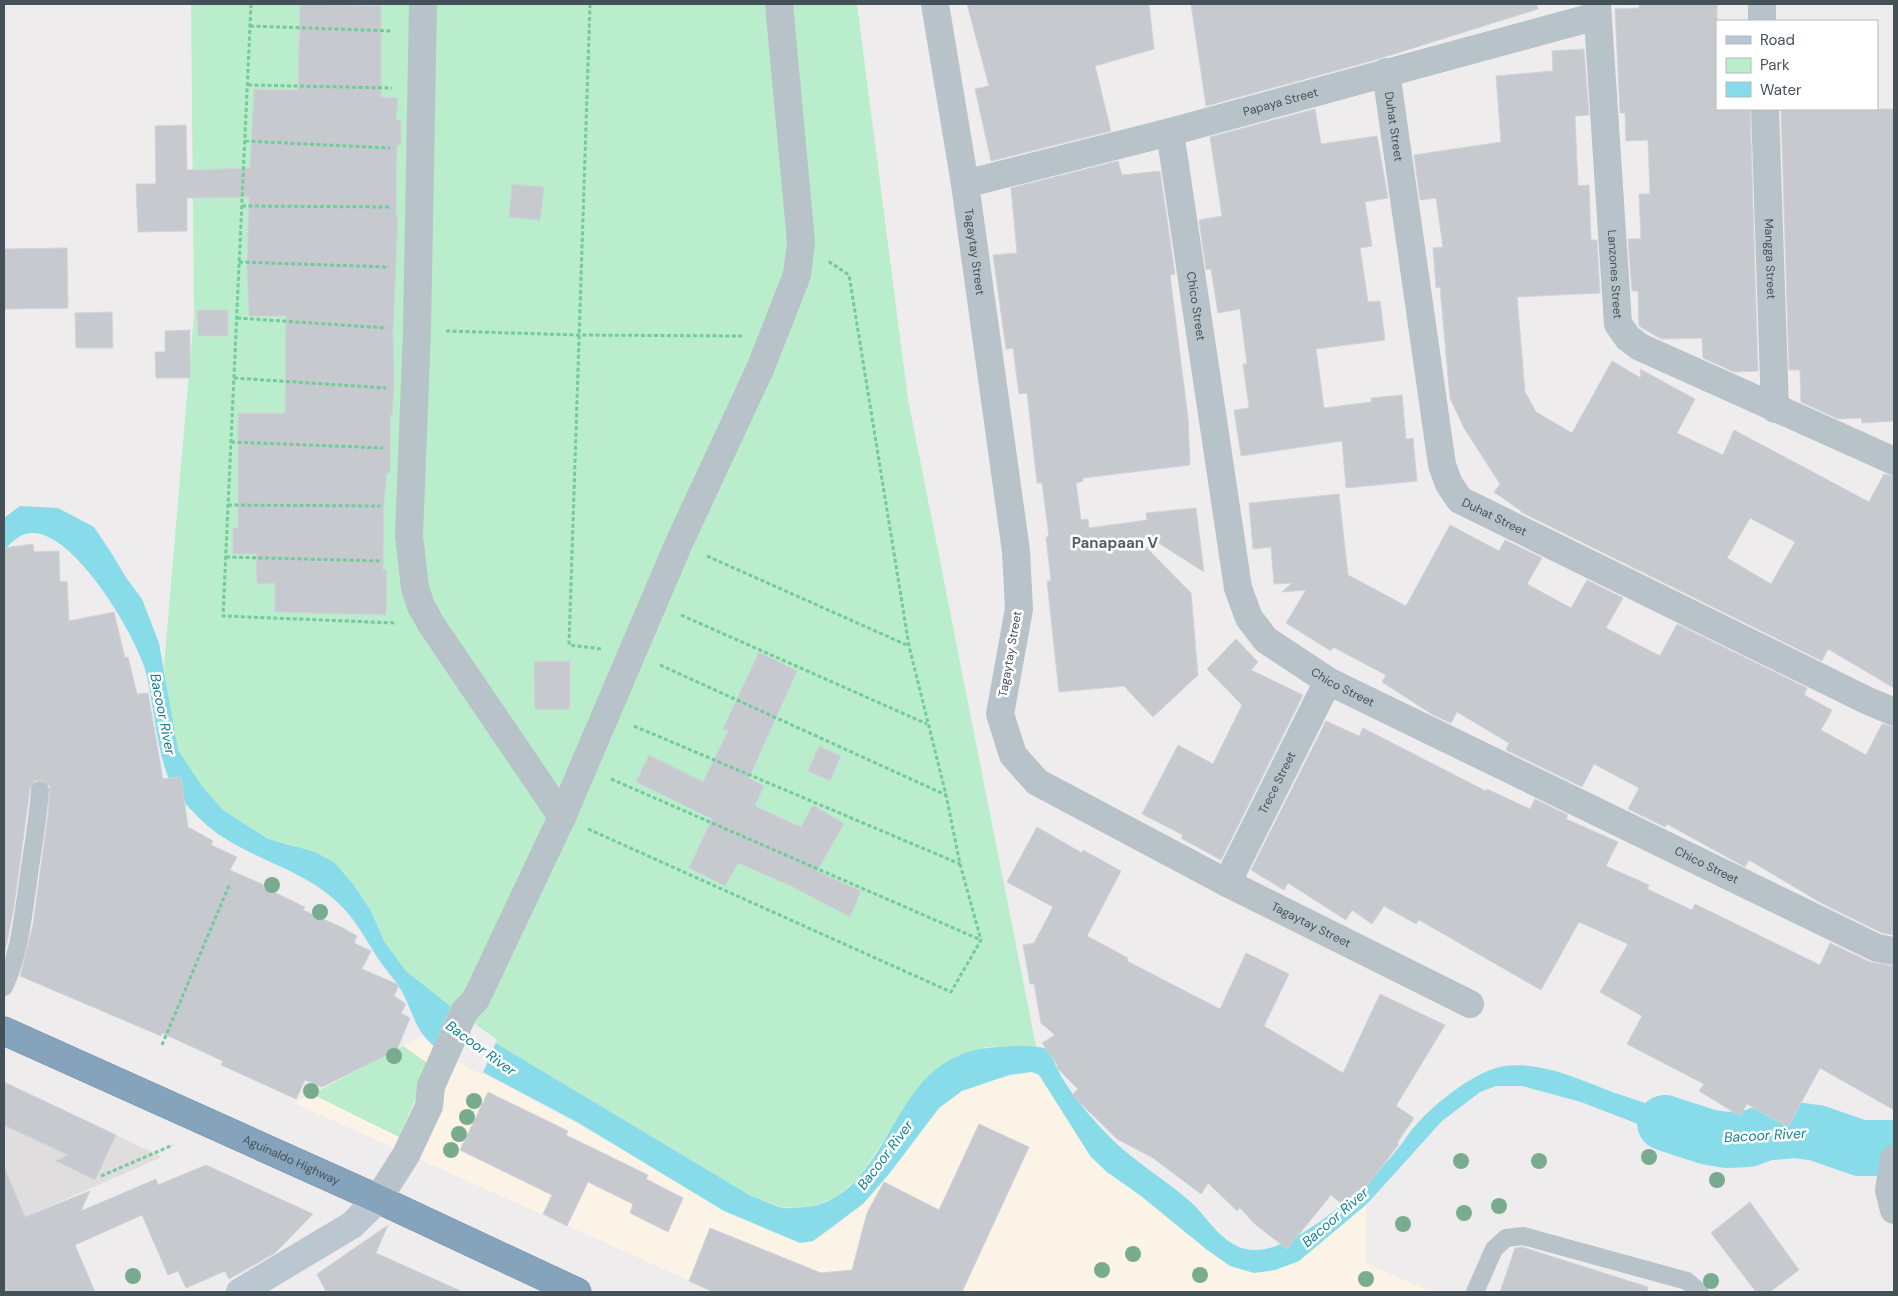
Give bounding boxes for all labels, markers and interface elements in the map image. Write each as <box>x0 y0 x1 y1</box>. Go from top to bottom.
legend <box>1716 20 1878 110</box>
text: Road <box>1760 30 1795 50</box>
text: Park <box>1760 55 1790 75</box>
text: Water <box>1760 80 1802 100</box>
street label: Papaya Street <box>1241 84 1320 120</box>
street label: Duhat Street <box>1381 90 1407 163</box>
street label: Tagaytay Street <box>961 208 988 296</box>
street label: Mangga Street <box>1761 218 1779 300</box>
street label: Lanzones Street <box>1604 229 1626 320</box>
street label: Chico Street <box>1183 270 1209 342</box>
street label: Duhat Street <box>1459 494 1530 540</box>
district label: Panapaan V <box>1072 533 1159 553</box>
street label: Tagaytay Street <box>995 609 1025 698</box>
street label: Chico Street <box>1308 664 1377 710</box>
water label: Bacoor River <box>146 672 180 757</box>
street label: Trece Street <box>1255 749 1300 817</box>
street label: Chico Street <box>1672 843 1742 888</box>
street label: Tagaytay Street <box>1268 898 1354 952</box>
water label: Bacoor River <box>442 1017 520 1080</box>
water label: Bacoor River <box>853 1116 917 1193</box>
water label: Bacoor River <box>1723 1124 1807 1146</box>
street label: Aguinaldo Highway <box>240 1131 343 1189</box>
water label: Bacoor River <box>1298 1183 1373 1251</box>

